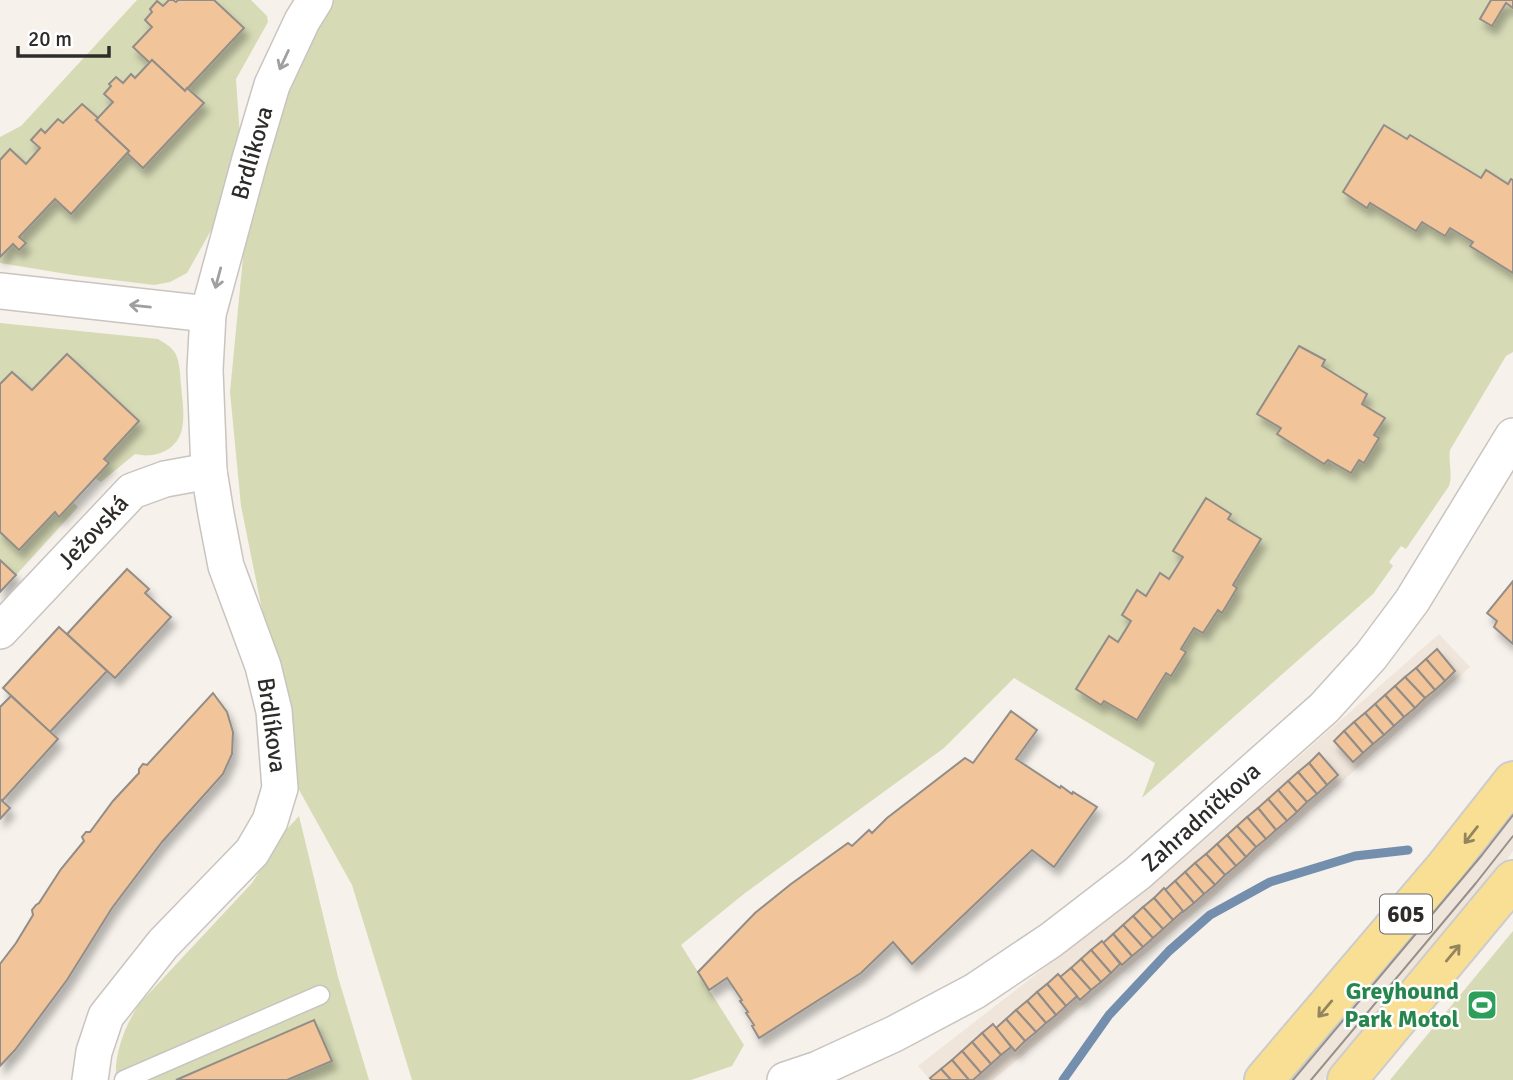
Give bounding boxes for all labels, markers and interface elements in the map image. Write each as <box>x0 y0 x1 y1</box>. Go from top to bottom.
scale bar <box>18 14 108 58</box>
text: 20 m <box>28 26 72 52</box>
one-way arrow <box>276 49 290 70</box>
street label: Brdlíkova <box>224 103 280 203</box>
one-way arrow <box>211 266 224 289</box>
one-way arrow <box>129 300 152 313</box>
street label: Ježovská <box>51 488 135 576</box>
street label: Brdlíkova <box>250 675 294 775</box>
street label: Zahradníčkova <box>1135 756 1267 878</box>
one-way arrow <box>1463 825 1478 843</box>
road number: 605 <box>1380 894 1432 934</box>
one-way arrow <box>1446 944 1461 962</box>
place label: Greyhound Park Motol <box>1344 976 1459 1034</box>
sports icon: Greyhound Park Motol <box>1465 988 1499 1022</box>
one-way arrow <box>1317 1000 1333 1018</box>

